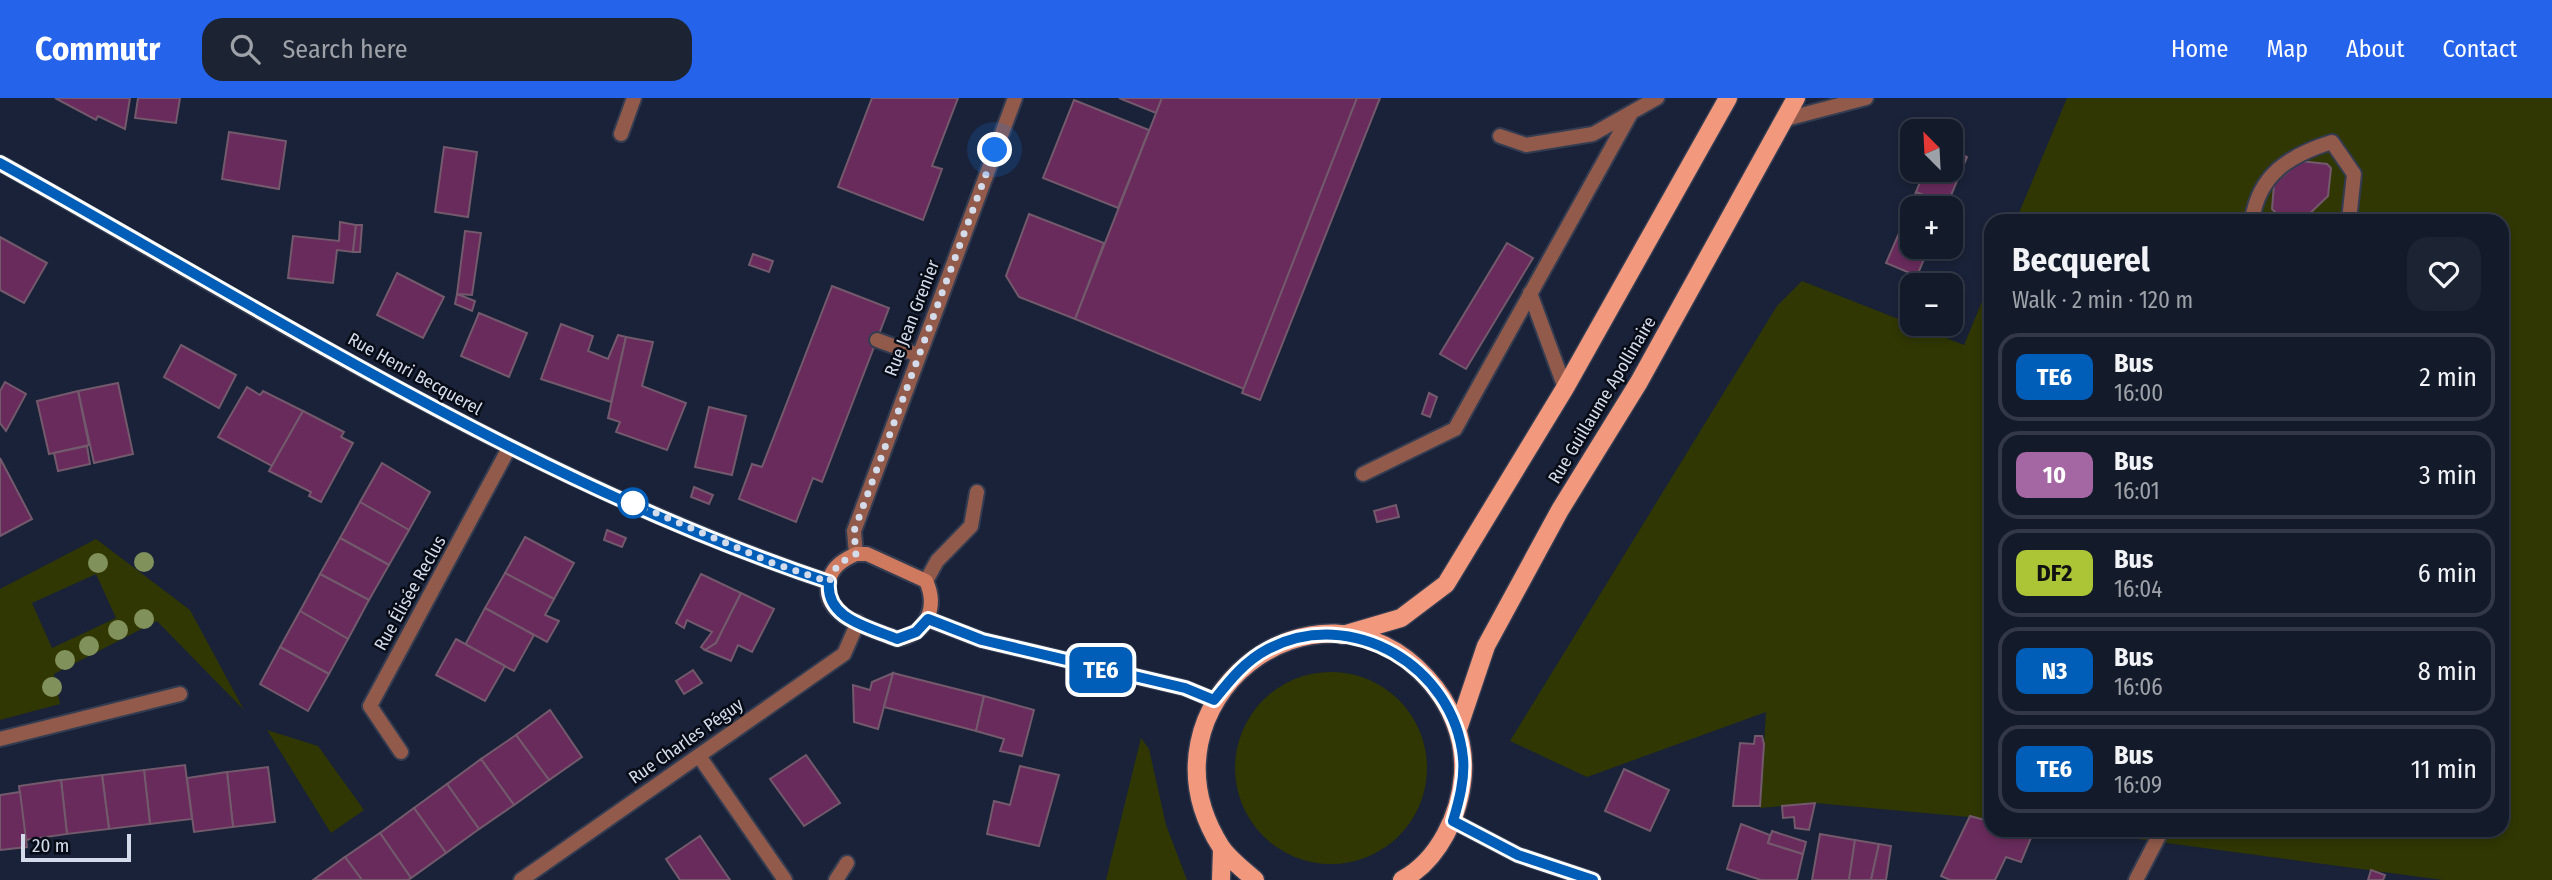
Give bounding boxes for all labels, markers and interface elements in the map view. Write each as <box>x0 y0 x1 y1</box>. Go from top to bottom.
search box <box>202 18 692 81</box>
text: Commutr <box>35 29 160 69</box>
icon: search <box>226 30 264 68</box>
text: Search here <box>282 34 408 65</box>
text: Home <box>2171 35 2228 63</box>
text: Map <box>2266 35 2308 63</box>
text: About <box>2346 35 2404 63</box>
text: Contact <box>2442 35 2517 63</box>
north arrow <box>1900 119 1964 182</box>
map controls <box>1900 119 1963 336</box>
your location <box>977 132 1012 167</box>
button: + <box>1900 196 1963 259</box>
button: heart <box>2407 237 2481 311</box>
text: Becquerel <box>2012 240 2150 280</box>
street label: Rue Jean Grenier <box>880 256 945 379</box>
button: − <box>1900 273 1963 336</box>
text: Walk · 2 min · 120 m <box>2012 286 2193 314</box>
street label: Rue Guillaume Apollinaire <box>1543 312 1661 488</box>
street label: Rue Henri Becquerel <box>344 328 486 420</box>
text: Bus <box>2114 348 2153 379</box>
text: 2 min <box>2419 362 2477 393</box>
text: TE6 <box>2037 363 2072 391</box>
text: 16:00 <box>2114 379 2163 407</box>
text: Bus <box>2114 446 2153 477</box>
text: 3 min <box>2419 460 2477 491</box>
text: 10 <box>2043 461 2066 489</box>
text: 16:01 <box>2114 477 2160 505</box>
unlabelled marker <box>618 488 648 518</box>
street label: Rue Élisée Reclus <box>369 531 451 654</box>
text: Bus <box>2114 544 2153 575</box>
text: 6 min <box>2418 558 2477 589</box>
text: DF2 <box>2037 559 2072 587</box>
text: 16:04 <box>2114 575 2162 603</box>
text: Bus <box>2114 642 2153 673</box>
line badge: TE6 <box>1061 647 1141 693</box>
text: TE6 <box>1083 656 1119 684</box>
text: 8 min <box>2418 656 2477 687</box>
text: N3 <box>2042 657 2067 685</box>
text: 16:06 <box>2114 673 2163 701</box>
street label: Rue Charles Péguy <box>624 693 748 789</box>
text: Bus <box>2114 740 2153 771</box>
text: 11 min <box>2411 754 2477 785</box>
text: TE6 <box>2037 755 2072 783</box>
text: 16:09 <box>2114 771 2162 799</box>
scale bar <box>21 831 131 863</box>
text: 20 m <box>32 834 69 857</box>

